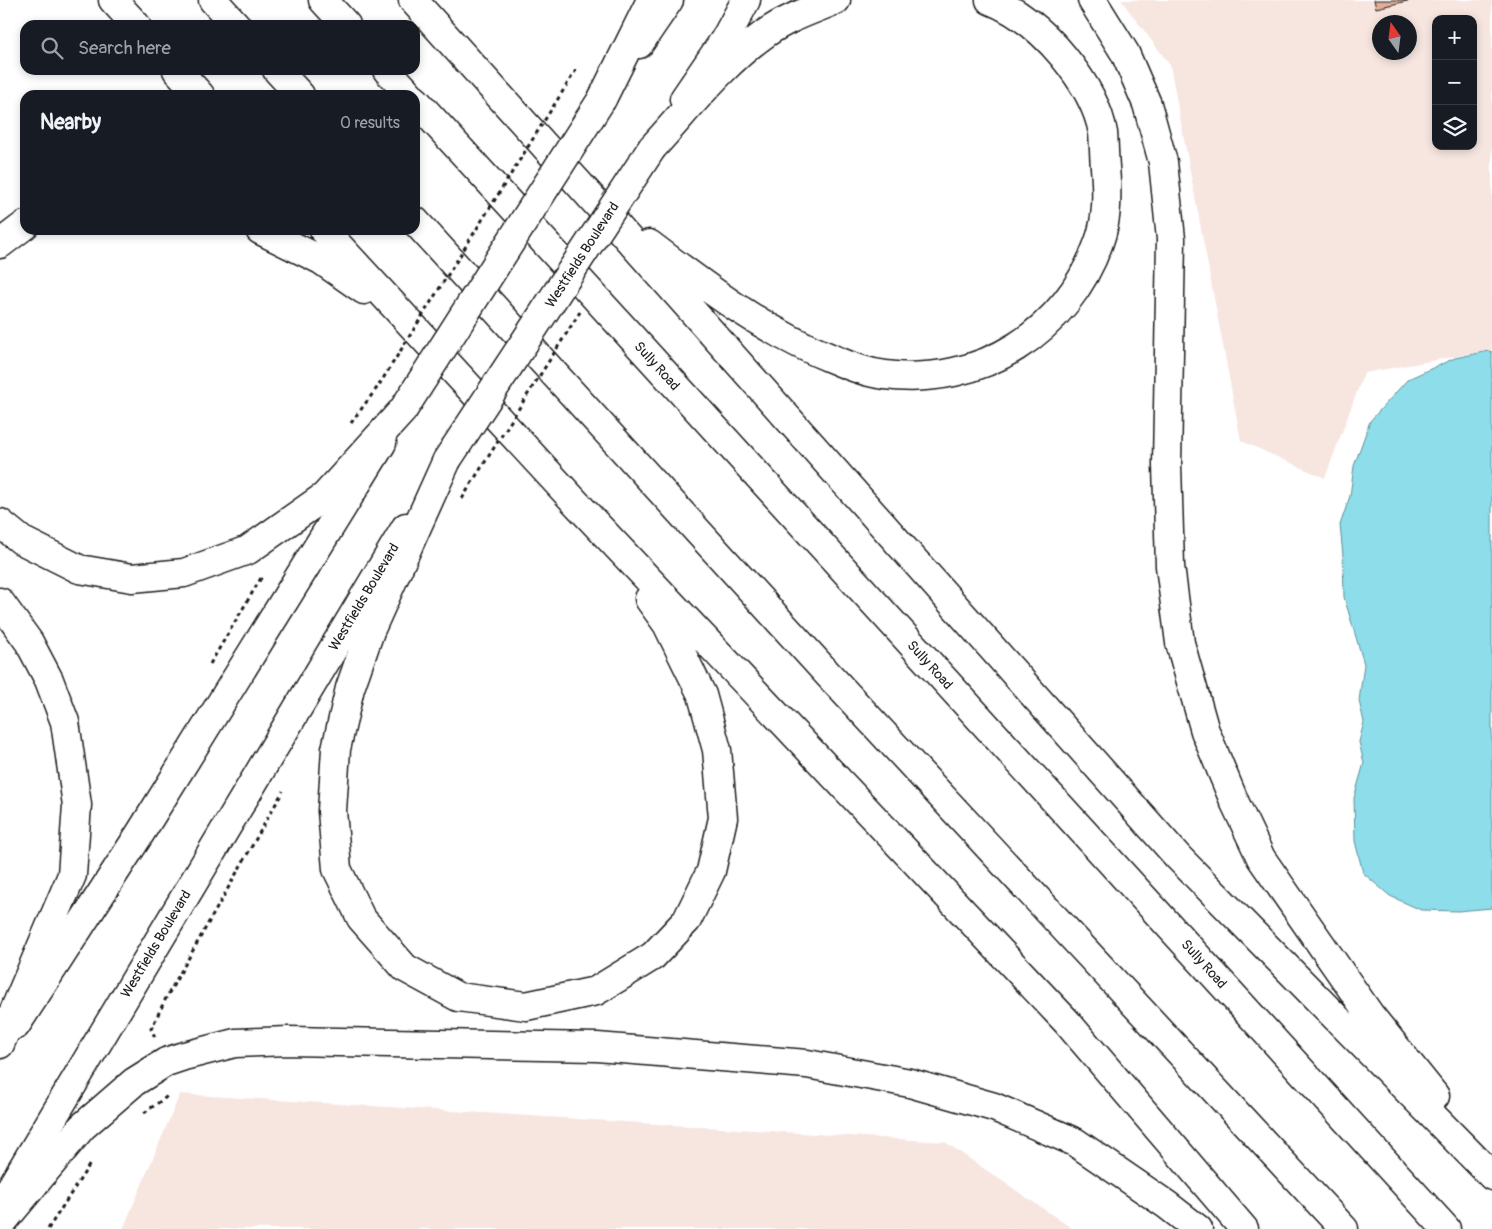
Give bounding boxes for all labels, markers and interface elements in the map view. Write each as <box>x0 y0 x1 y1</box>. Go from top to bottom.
north arrow <box>1372 15 1417 60</box>
map controls <box>1432 15 1477 150</box>
button: + <box>1432 15 1477 60</box>
search box <box>20 20 420 75</box>
icon: search <box>38 34 66 62</box>
text: Search here <box>78 36 171 60</box>
button: − <box>1432 60 1477 105</box>
button: layers <box>1432 105 1477 150</box>
text: Nearby <box>40 109 101 136</box>
text: 0 results <box>340 113 400 133</box>
street label: Westfields Boulevard <box>542 199 623 311</box>
street label: Sully Road <box>631 338 683 394</box>
street label: Westfields Boulevard <box>325 540 403 654</box>
street label: Sully Road <box>904 637 956 693</box>
street label: Westfields Boulevard <box>117 887 195 1001</box>
street label: Sully Road <box>1178 936 1230 992</box>

